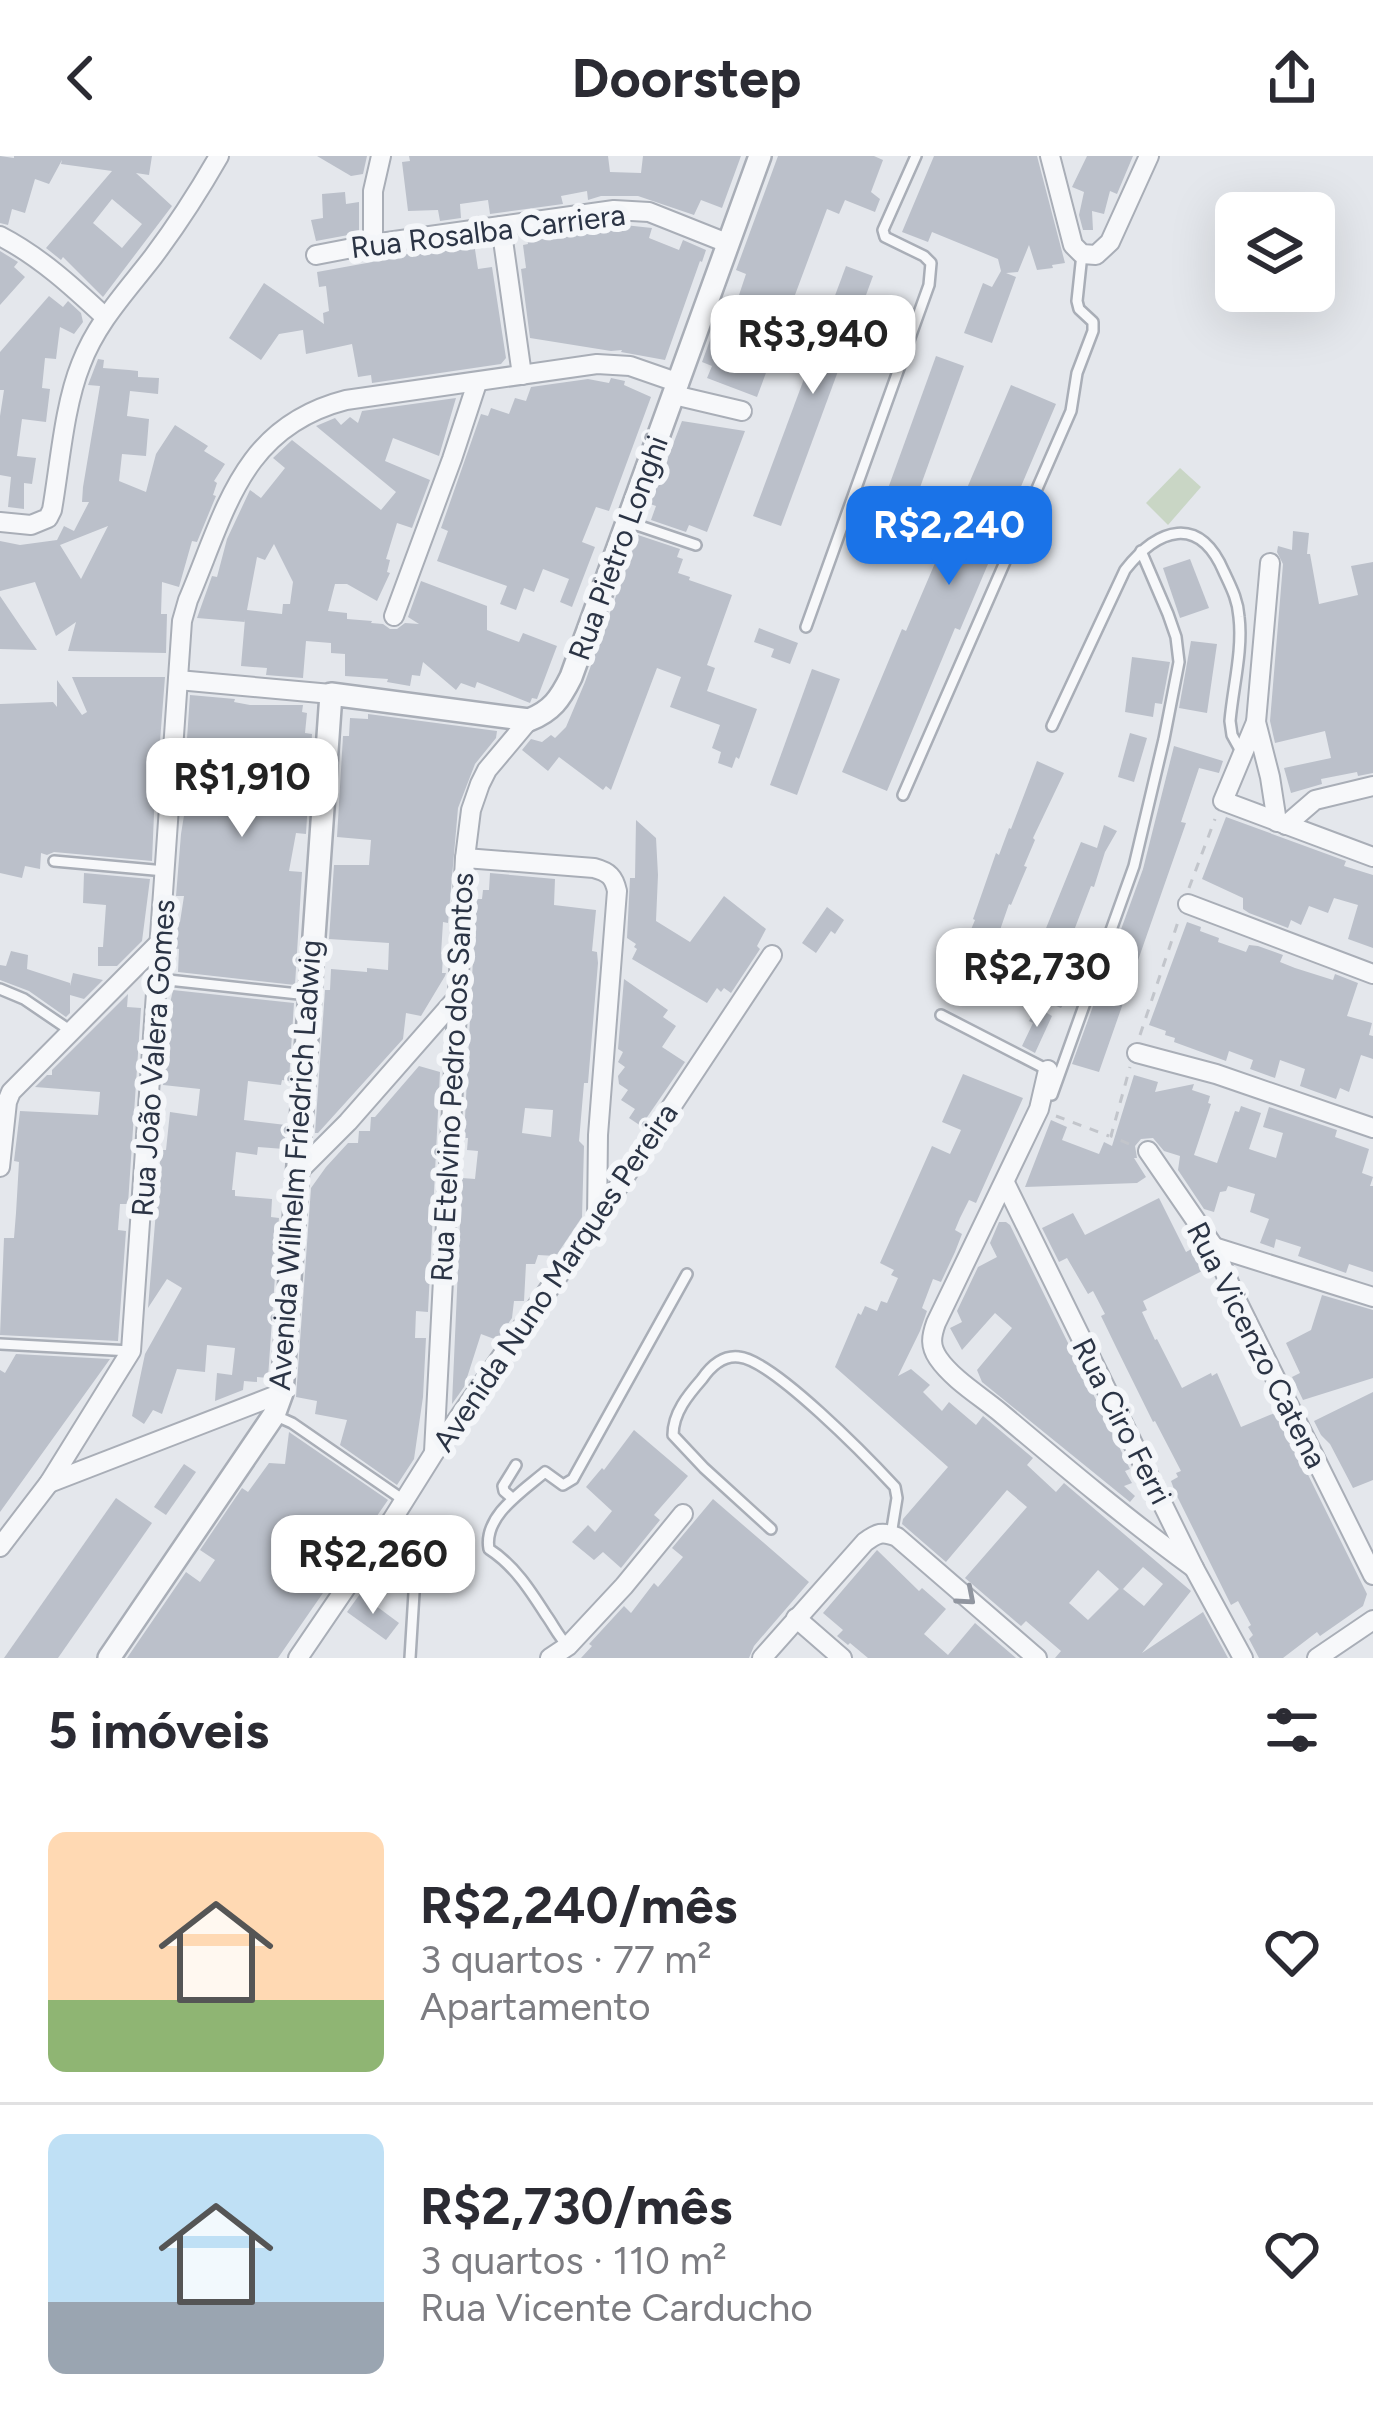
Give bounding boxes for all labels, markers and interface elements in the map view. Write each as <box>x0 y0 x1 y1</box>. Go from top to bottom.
icon: back <box>48 45 114 111</box>
icon: share <box>1259 45 1325 111</box>
text: Doorstep <box>572 46 801 111</box>
map controls <box>1215 192 1335 312</box>
button: layers <box>1215 192 1335 312</box>
street label: Rua Rosalba Carriera <box>348 196 628 266</box>
pin: R$3,940 <box>702 295 924 397</box>
text: R$3,940 <box>737 310 889 357</box>
street label: Rua Pietro Longhi <box>560 431 676 665</box>
pin: R$2,240 <box>838 486 1060 588</box>
text: R$2,240 <box>873 501 1025 548</box>
pin: R$1,910 <box>131 738 353 840</box>
text: R$1,910 <box>173 753 311 800</box>
street label: Rua Etelvino Pedro dos Santos <box>423 871 481 1283</box>
street label: Rua João Valera Gomes <box>123 898 183 1218</box>
pin: R$2,730 <box>926 928 1148 1030</box>
street label: Avenida Wilhelm Friedrich Ladwig <box>261 938 329 1392</box>
text: R$2,730 <box>963 943 1111 990</box>
street label: Avenida Nuno Marques Pereira <box>424 1096 686 1458</box>
street label: Rua Vicenzo Catena <box>1179 1216 1335 1474</box>
street label: Rua Ciro Ferri <box>1064 1332 1180 1510</box>
pin: R$2,260 <box>262 1515 484 1617</box>
text: R$2,260 <box>298 1530 448 1577</box>
one-way arrow <box>953 1583 975 1605</box>
icon: filters <box>1259 1697 1325 1763</box>
text: 5 imóveis <box>48 1700 269 1761</box>
text: R$2,240/mês <box>420 1875 737 1936</box>
icon: home <box>144 1880 288 2024</box>
icon: heart <box>1259 1919 1325 1985</box>
text: 3 quartos · 77 m² <box>420 1936 712 1983</box>
text: Apartamento <box>420 1983 651 2030</box>
text: R$2,730/mês <box>420 2176 732 2237</box>
icon: home <box>144 2182 288 2326</box>
icon: heart <box>1259 2221 1325 2287</box>
text: 3 quartos · 110 m² <box>420 2237 727 2284</box>
text: Rua Vicente Carducho <box>420 2284 813 2331</box>

